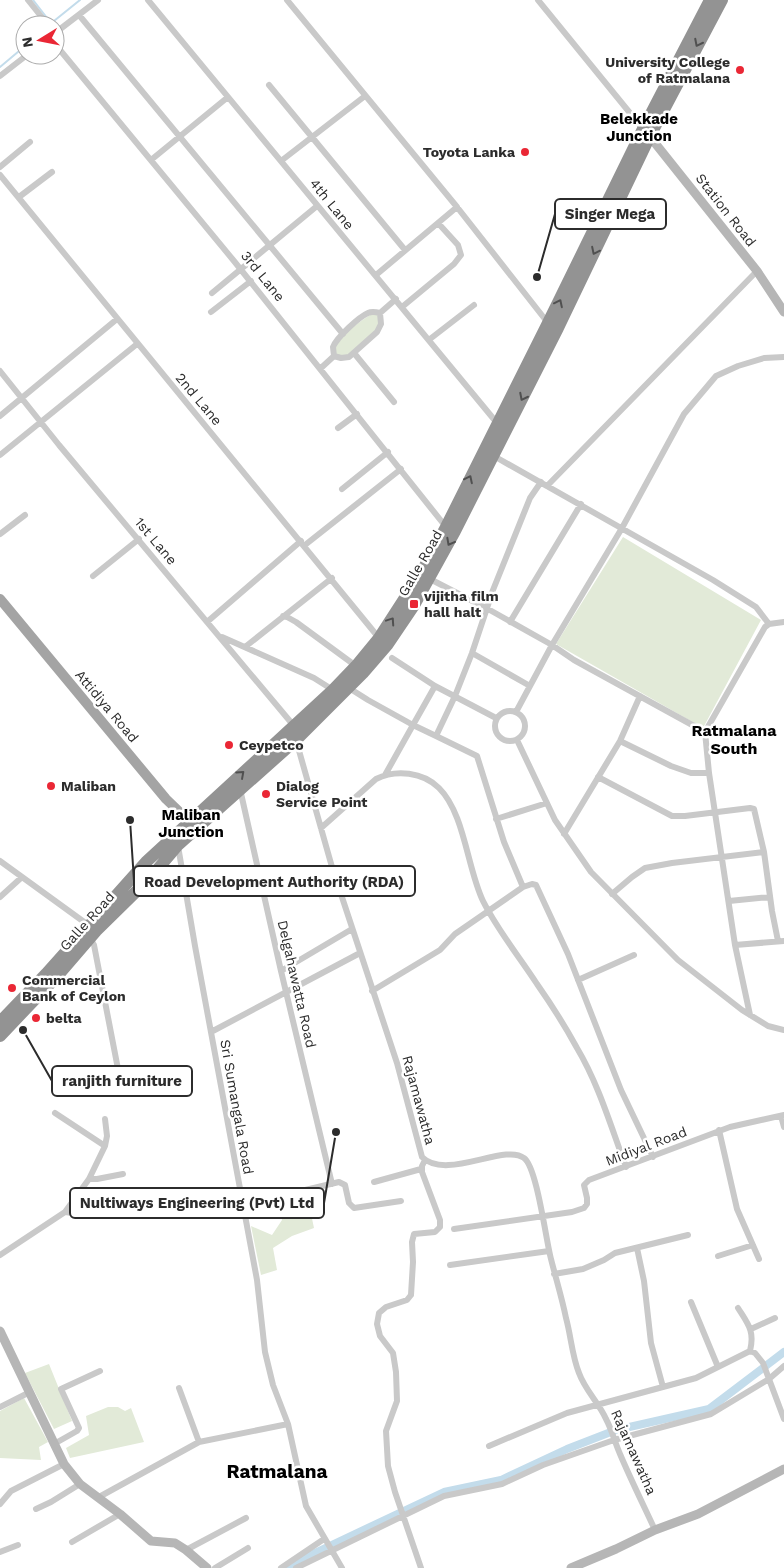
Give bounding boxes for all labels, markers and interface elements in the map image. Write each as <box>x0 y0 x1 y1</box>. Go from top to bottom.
north arrow <box>15 15 65 65</box>
text: N <box>18 36 36 49</box>
one-way arrow <box>694 38 704 47</box>
place label: University College of Ratmalana <box>605 54 731 86</box>
marker: University College of Ratmalana <box>734 64 746 76</box>
district label: Belekkade Junction <box>600 110 678 145</box>
place label: Toyota Lanka <box>423 144 516 160</box>
marker: Toyota Lanka <box>519 146 531 158</box>
street label: Station Road <box>693 170 759 250</box>
street label: 4th Lane <box>307 175 357 233</box>
callout: Singer Mega <box>555 199 666 229</box>
text: Singer Mega <box>565 205 655 223</box>
one-way arrow <box>591 246 601 255</box>
street label: 3rd Lane <box>238 248 288 304</box>
one-way arrow <box>552 299 562 308</box>
street label: 2nd Lane <box>172 370 226 428</box>
one-way arrow <box>519 391 529 400</box>
one-way arrow <box>463 475 474 484</box>
street label: 1st Lane <box>132 514 180 568</box>
street label: Galle Road <box>395 527 445 599</box>
one-way arrow <box>446 536 456 545</box>
place label: vijitha film hall halt <box>423 588 499 620</box>
marker: vijitha film hall halt <box>408 598 420 610</box>
one-way arrow <box>385 617 394 627</box>
street label: Attidiya Road <box>72 667 142 745</box>
district label: Ratmalana South <box>691 721 777 758</box>
place label: Ceypetco <box>239 737 304 753</box>
marker: Ceypetco <box>223 739 235 751</box>
one-way arrow <box>236 771 245 780</box>
place label: Maliban <box>61 778 116 794</box>
place label: Dialog Service Point <box>276 778 367 810</box>
marker: Maliban <box>45 780 57 792</box>
marker: Dialog Service Point <box>260 788 272 800</box>
district label: Maliban Junction <box>158 806 224 841</box>
callout: Road Development Authority (RDA) <box>134 866 415 896</box>
text: Road Development Authority (RDA) <box>144 873 404 891</box>
street label: Galle Road <box>56 888 118 954</box>
street label: Delgahawatta Road <box>274 918 320 1050</box>
place label: Commercial Bank of Ceylon <box>22 972 126 1004</box>
marker: Commercial Bank of Ceylon <box>6 982 18 994</box>
place label: belta <box>46 1010 82 1026</box>
marker: belta <box>30 1012 42 1024</box>
street label: Sri Sumangala Road <box>217 1038 257 1176</box>
street label: Rajamawatha <box>399 1054 439 1146</box>
callout: ranjith furniture <box>52 1066 192 1096</box>
text: ranjith furniture <box>62 1072 182 1090</box>
street label: Midiyal Road <box>603 1123 689 1169</box>
callout: Nultiways Engineering (Pvt) Ltd <box>70 1188 324 1218</box>
text: Nultiways Engineering (Pvt) Ltd <box>80 1194 314 1212</box>
street label: Rajamawatha <box>608 1407 660 1497</box>
district label: Ratmalana <box>226 1460 328 1483</box>

